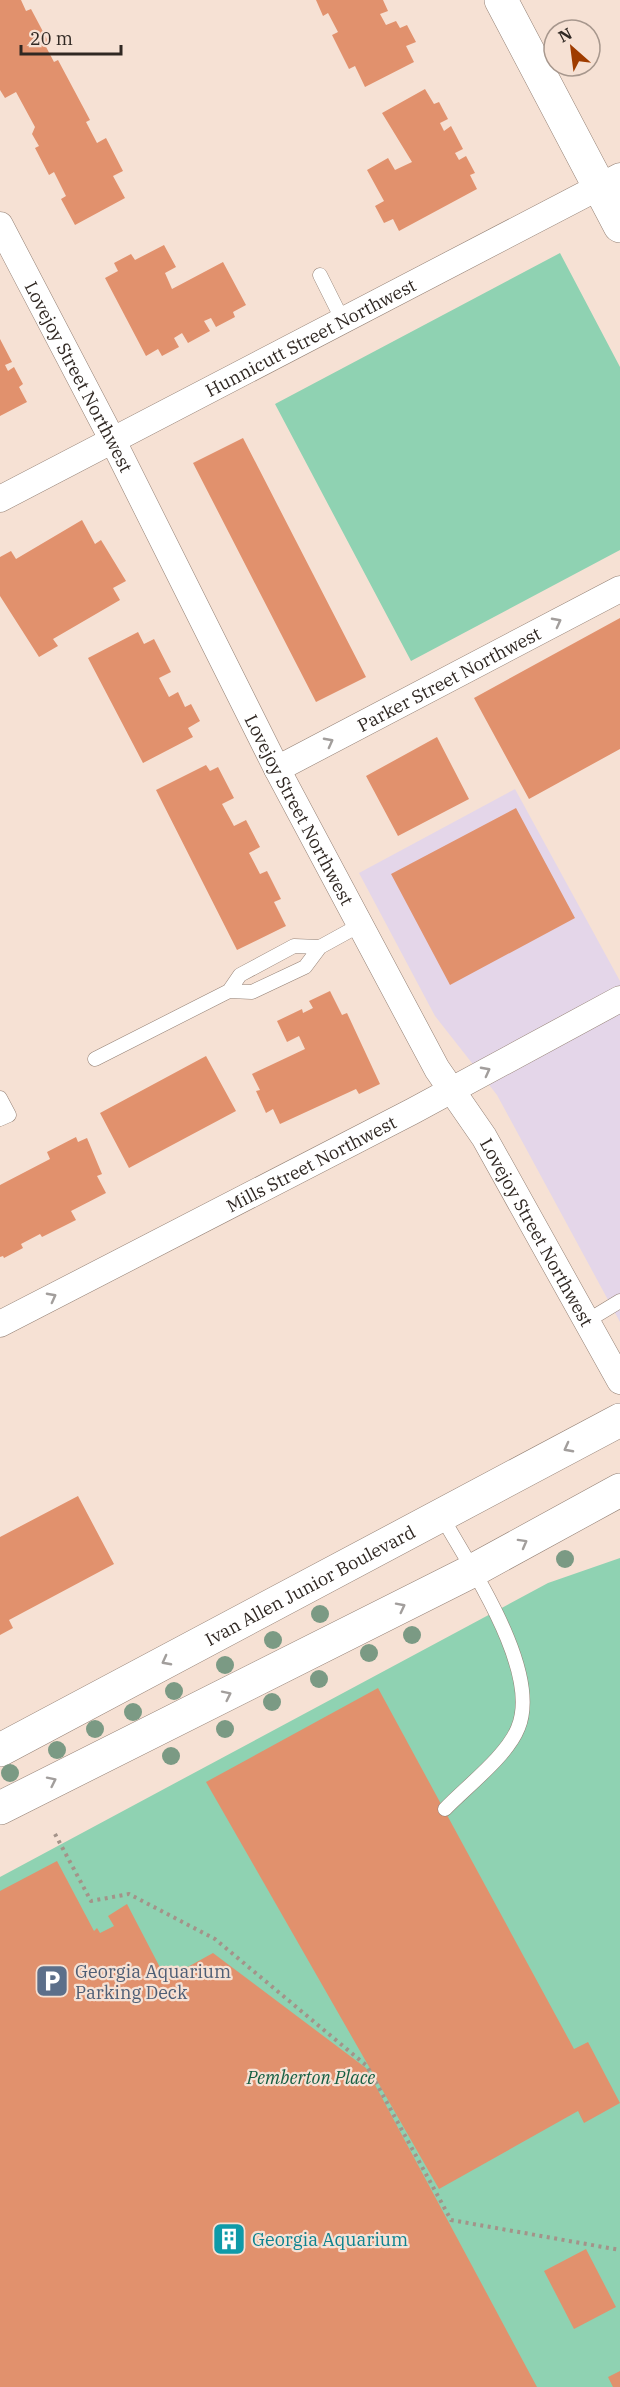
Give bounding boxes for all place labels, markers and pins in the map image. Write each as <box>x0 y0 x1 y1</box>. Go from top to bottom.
place label: Georgia Aquarium Parking Deck <box>75 1960 231 2004</box>
parking icon: Georgia Aquarium Parking Deck <box>34 1963 70 1999</box>
building icon: Georgia Aquarium <box>211 2221 247 2257</box>
place label: Georgia Aquarium <box>252 2228 408 2251</box>

